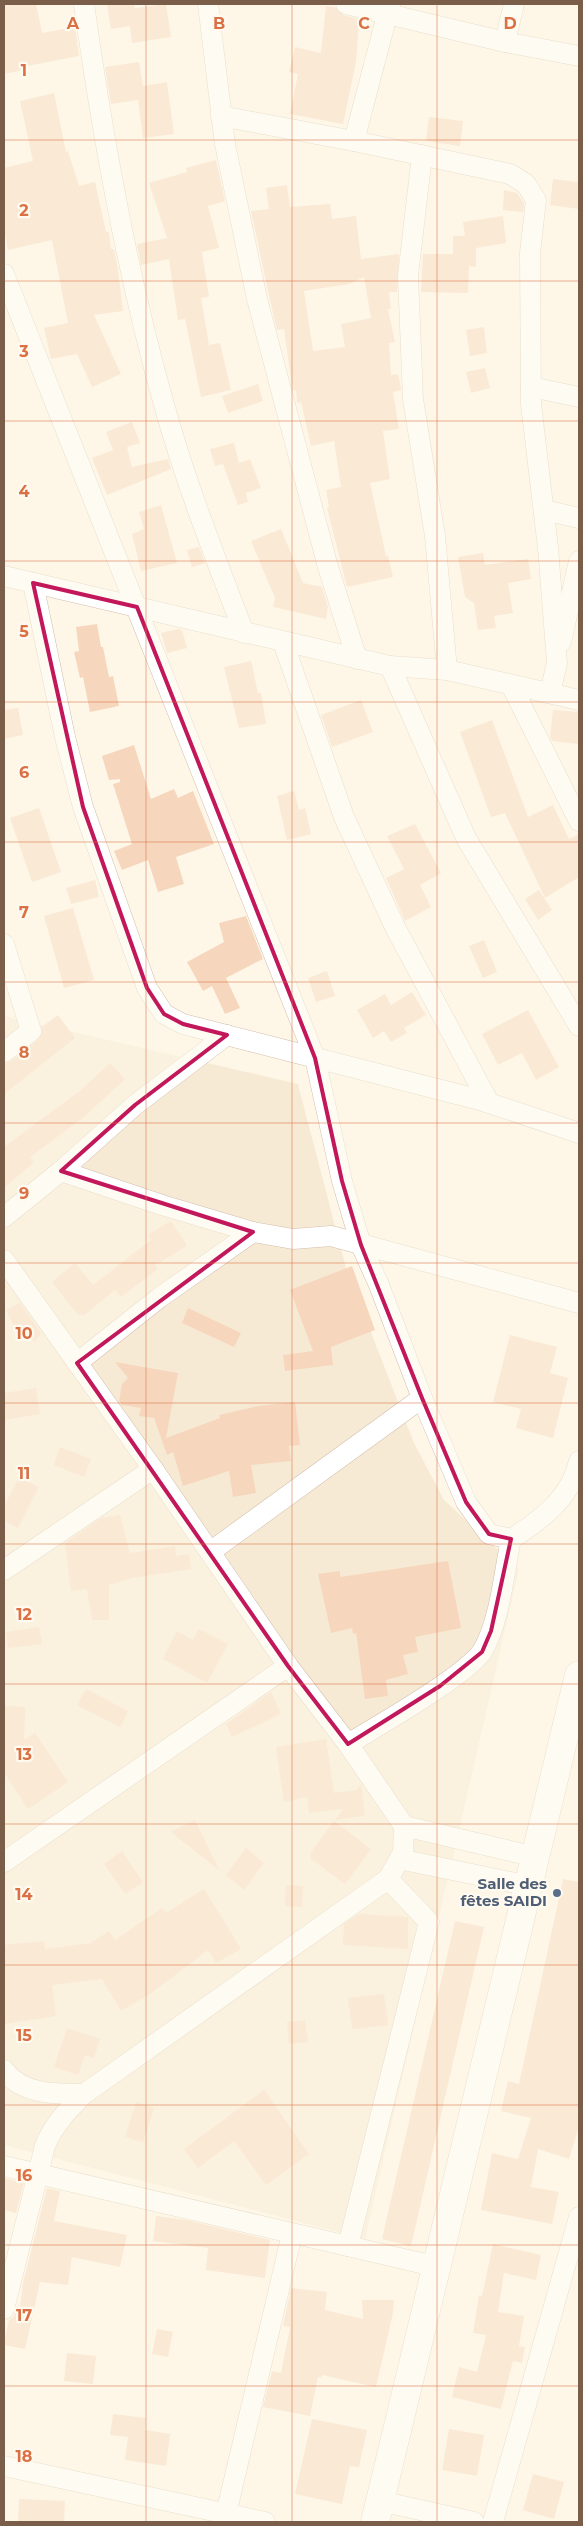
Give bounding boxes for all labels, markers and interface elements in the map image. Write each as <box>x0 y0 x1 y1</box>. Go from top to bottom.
text: A <box>66 14 80 33</box>
text: B <box>213 14 225 33</box>
text: C <box>358 14 370 33</box>
text: D <box>503 14 517 33</box>
text: 1 <box>21 61 27 80</box>
text: 2 <box>19 201 29 220</box>
text: 3 <box>18 342 29 361</box>
text: 4 <box>18 482 30 501</box>
text: 5 <box>19 622 29 641</box>
text: 6 <box>19 763 29 782</box>
text: 7 <box>19 903 29 922</box>
text: 8 <box>19 1043 29 1062</box>
text: 9 <box>19 1184 29 1203</box>
text: 10 <box>15 1324 33 1343</box>
text: 11 <box>18 1464 30 1483</box>
text: 12 <box>16 1605 32 1624</box>
text: 13 <box>16 1745 32 1764</box>
place label: Salle des fêtes SAIDI <box>461 1874 547 1910</box>
text: 14 <box>15 1885 33 1904</box>
marker: Salle des fêtes SAIDI <box>551 1887 563 1899</box>
text: 15 <box>16 2026 32 2045</box>
text: 16 <box>16 2166 32 2185</box>
text: 17 <box>16 2306 32 2325</box>
text: 18 <box>16 2447 32 2466</box>

